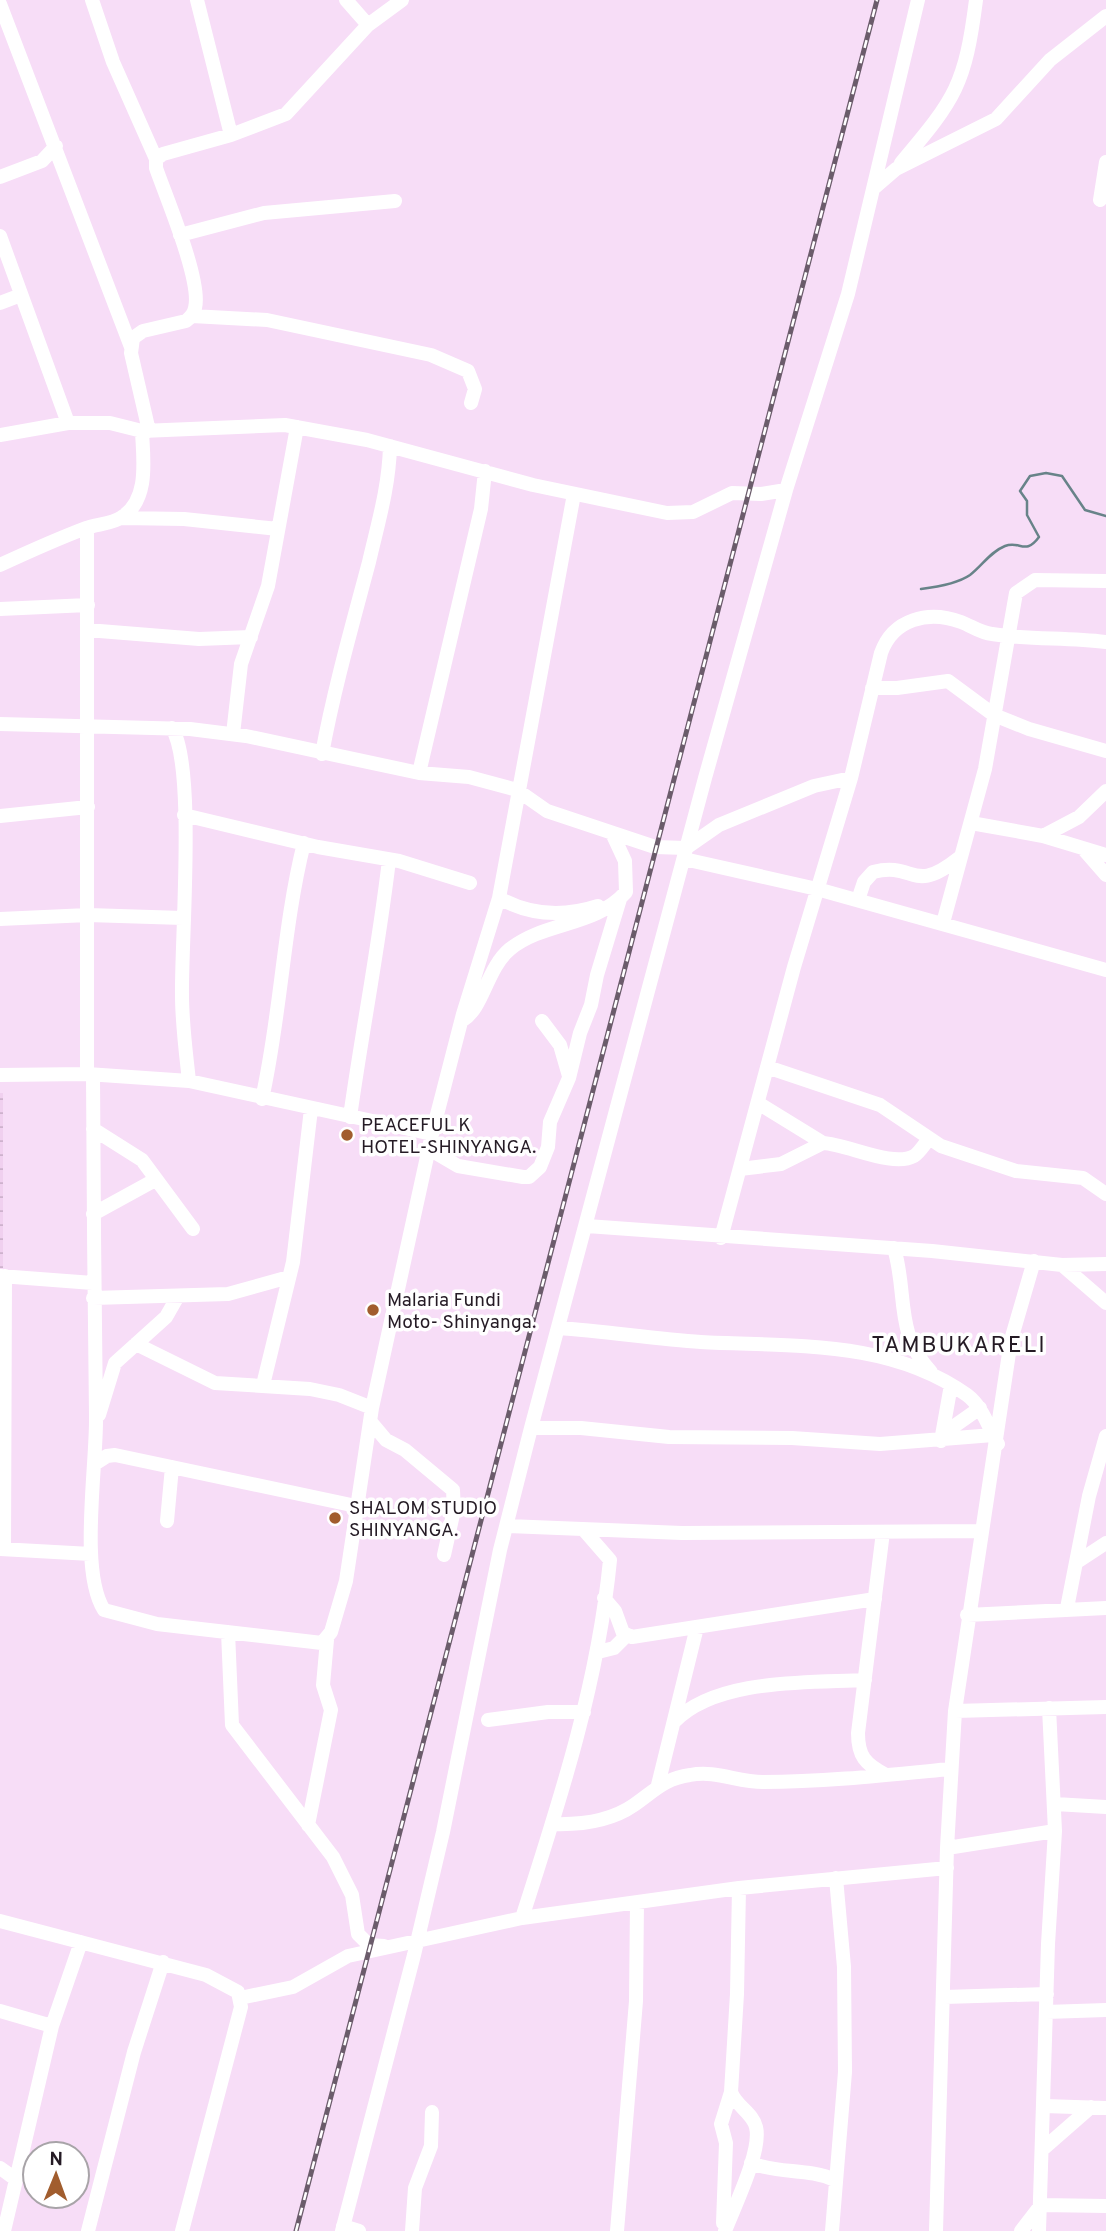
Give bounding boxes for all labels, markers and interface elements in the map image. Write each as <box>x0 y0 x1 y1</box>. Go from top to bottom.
place label: PEACEFUL K HOTEL-SHINYANGA. <box>361 1114 536 1160</box>
marker: PEACEFUL K HOTEL-SHINYANGA. <box>339 1127 355 1143</box>
place label: Malaria Fundi Moto- Shinyanga. <box>387 1289 536 1335</box>
marker: Malaria Fundi Moto- Shinyanga. <box>365 1302 381 1318</box>
district label: TAMBUKARELI <box>871 1332 1047 1361</box>
place label: SHALOM STUDIO SHINYANGA. <box>349 1497 497 1543</box>
marker: SHALOM STUDIO SHINYANGA. <box>327 1510 343 1526</box>
north arrow <box>21 2140 91 2210</box>
text: N <box>49 2148 63 2172</box>

